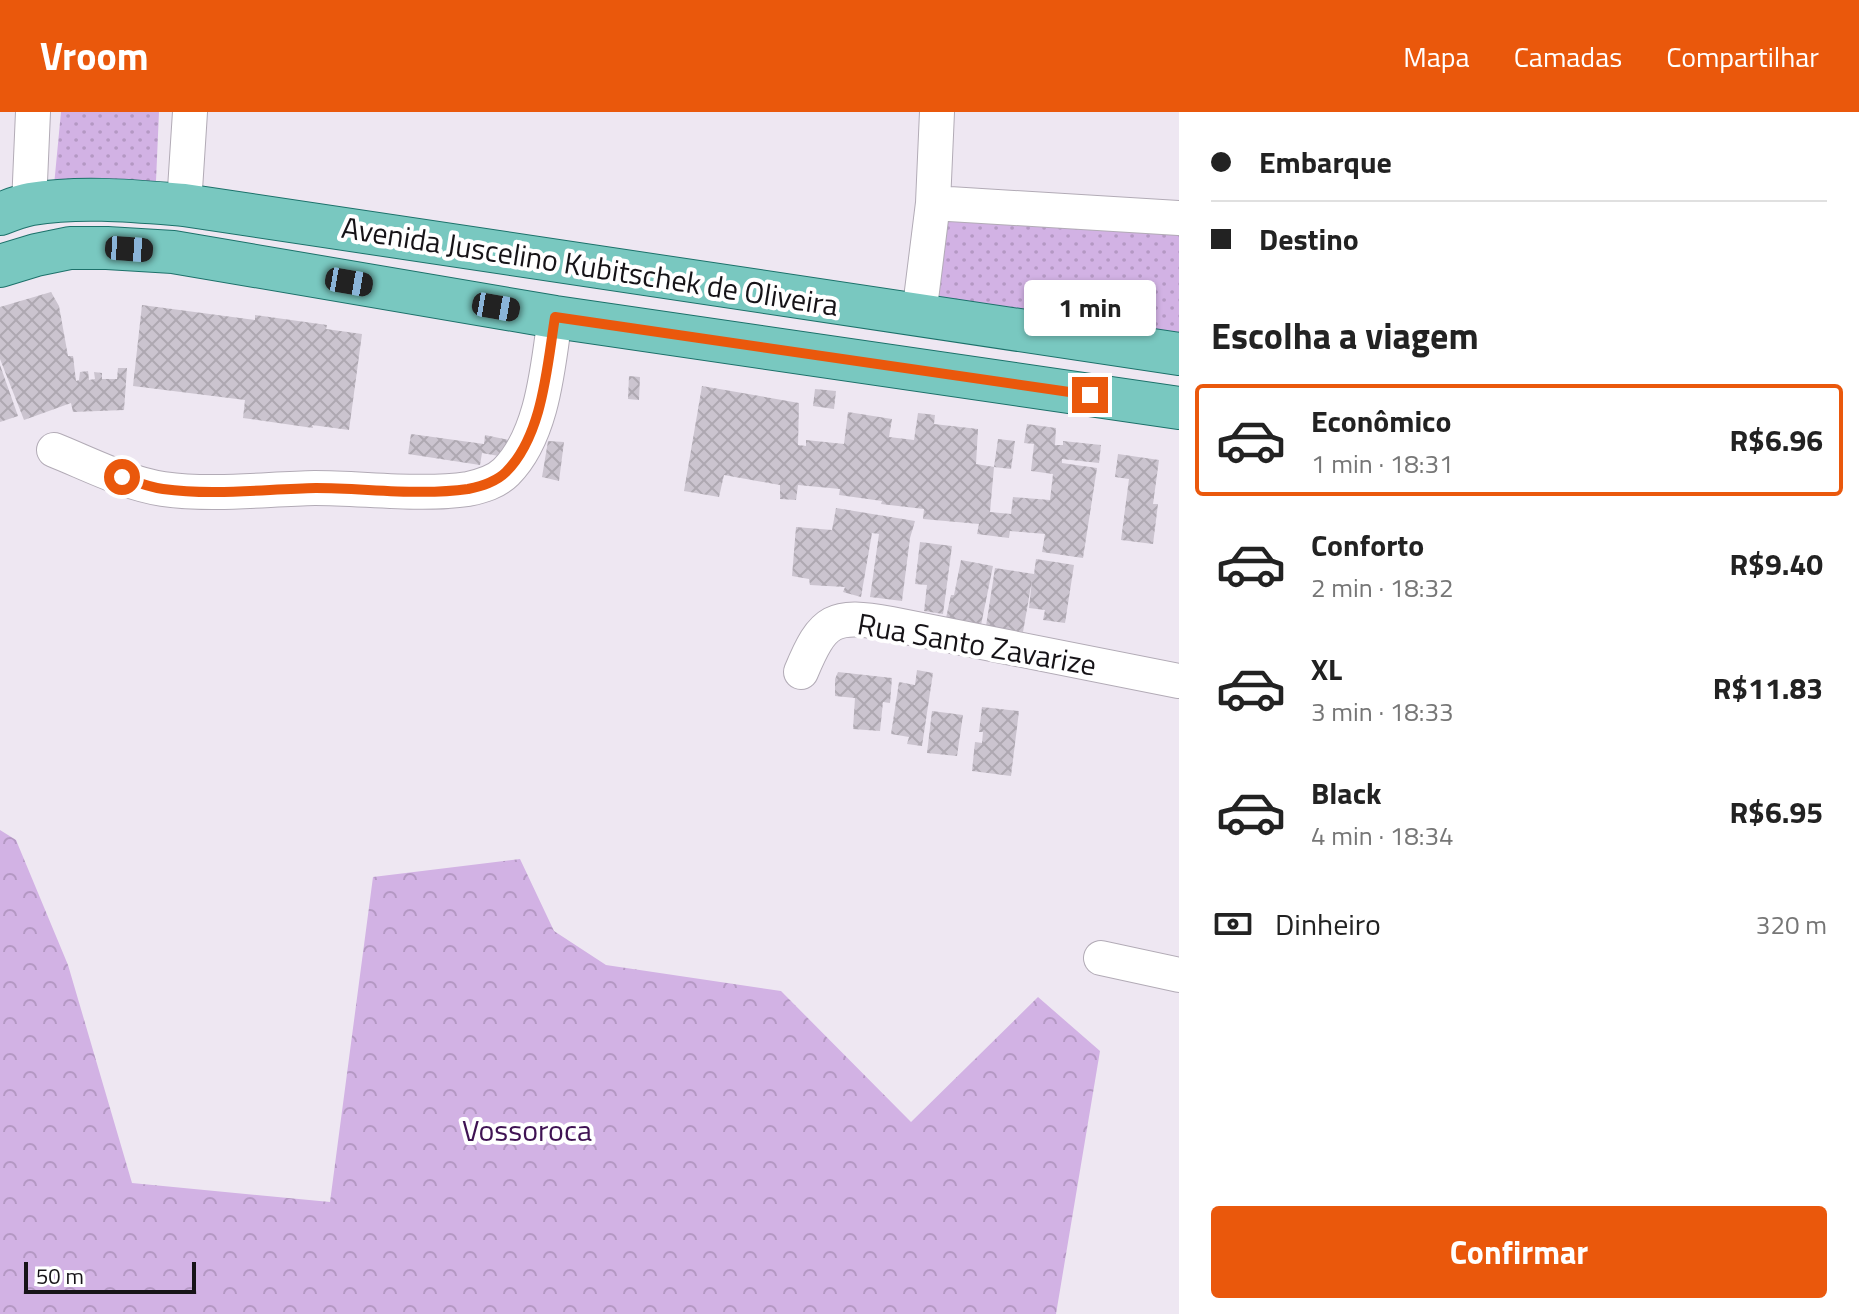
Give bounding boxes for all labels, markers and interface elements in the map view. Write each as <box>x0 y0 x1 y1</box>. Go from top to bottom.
text: Vroom <box>40 27 149 85</box>
text: Mapa <box>1403 35 1470 78</box>
text: Camadas <box>1514 35 1622 78</box>
text: Compartilhar <box>1666 35 1819 78</box>
text: Embarque <box>1259 139 1392 185</box>
street label: Avenida Juscelino Kubitschek de Oliveira <box>338 204 842 328</box>
text: Destino <box>1259 216 1359 262</box>
car <box>104 235 154 263</box>
car <box>323 266 375 298</box>
callout: 1 min <box>1024 279 1156 335</box>
text: 1 min <box>1058 288 1122 327</box>
car <box>470 291 522 323</box>
text: Escolha a viagem <box>1211 308 1479 363</box>
route end <box>1072 377 1108 413</box>
text: Econômico <box>1311 398 1451 444</box>
icon: car <box>1215 404 1287 476</box>
text: R$6.96 <box>1730 417 1823 463</box>
text: 1 min · 18:31 <box>1311 444 1454 483</box>
route start <box>104 459 140 495</box>
text: Conforto <box>1311 522 1424 568</box>
icon: car <box>1215 528 1287 600</box>
text: R$9.40 <box>1730 541 1823 587</box>
text: 2 min · 18:32 <box>1311 568 1454 607</box>
street label: Rua Santo Zavarize <box>854 600 1100 688</box>
text: XL <box>1311 646 1342 692</box>
icon: car <box>1215 652 1287 724</box>
text: R$11.83 <box>1713 665 1823 711</box>
text: 3 min · 18:33 <box>1311 692 1454 731</box>
text: Black <box>1311 770 1382 816</box>
icon: car <box>1215 776 1287 848</box>
text: R$6.95 <box>1730 789 1823 835</box>
text: 4 min · 18:34 <box>1311 816 1454 855</box>
text: Dinheiro <box>1275 901 1381 947</box>
icon: cash <box>1211 902 1255 946</box>
text: 320 m <box>1756 905 1827 944</box>
park label: Vossoroca <box>462 1107 592 1153</box>
button: Confirmar <box>1211 1206 1827 1298</box>
scale bar <box>24 1258 196 1294</box>
text: 50 m <box>36 1259 84 1293</box>

